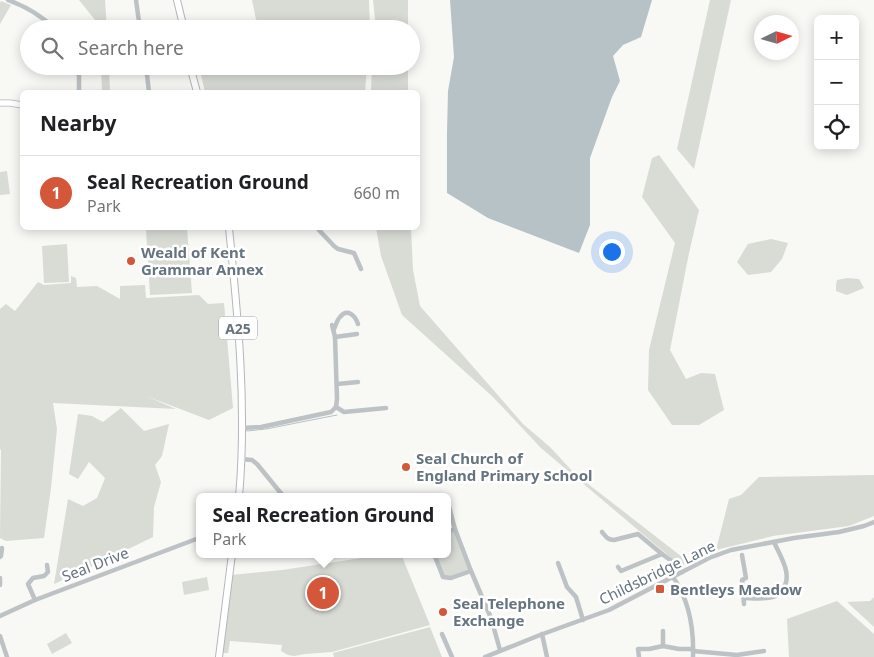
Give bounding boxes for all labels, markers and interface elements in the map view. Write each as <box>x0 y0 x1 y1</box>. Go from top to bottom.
north arrow <box>754 15 799 60</box>
map controls <box>814 15 859 150</box>
button: + <box>814 15 859 60</box>
search box <box>20 20 420 75</box>
icon: search <box>38 34 66 62</box>
text: Search here <box>78 35 184 61</box>
button: − <box>814 60 859 105</box>
button: locate <box>814 105 859 150</box>
text: Nearby <box>40 109 116 137</box>
text: Seal Recreation Ground <box>87 169 309 195</box>
text: 1 <box>51 182 61 204</box>
text: 660 m <box>353 182 400 204</box>
text: Park <box>87 195 121 217</box>
your location <box>599 239 625 265</box>
place label: Weald of Kent Grammar Annex <box>141 242 264 279</box>
marker: Weald of Kent Grammar Annex <box>125 255 137 267</box>
road number: A25 <box>219 316 257 339</box>
place label: Seal Church of England Primary School <box>416 448 592 485</box>
marker: Seal Church of England Primary School <box>400 461 412 473</box>
popup <box>196 493 451 558</box>
text: Seal Recreation Ground <box>213 502 434 528</box>
text: Park <box>213 528 246 550</box>
street label: Childsbridge Lane <box>596 535 718 609</box>
street label: Seal Drive <box>59 542 131 586</box>
pin: 1 <box>307 574 339 612</box>
place label: Bentleys Meadow <box>670 579 802 599</box>
marker: Bentleys Meadow <box>654 583 666 595</box>
place label: Seal Telephone Exchange <box>453 593 565 630</box>
marker: Seal Telephone Exchange <box>437 606 449 618</box>

